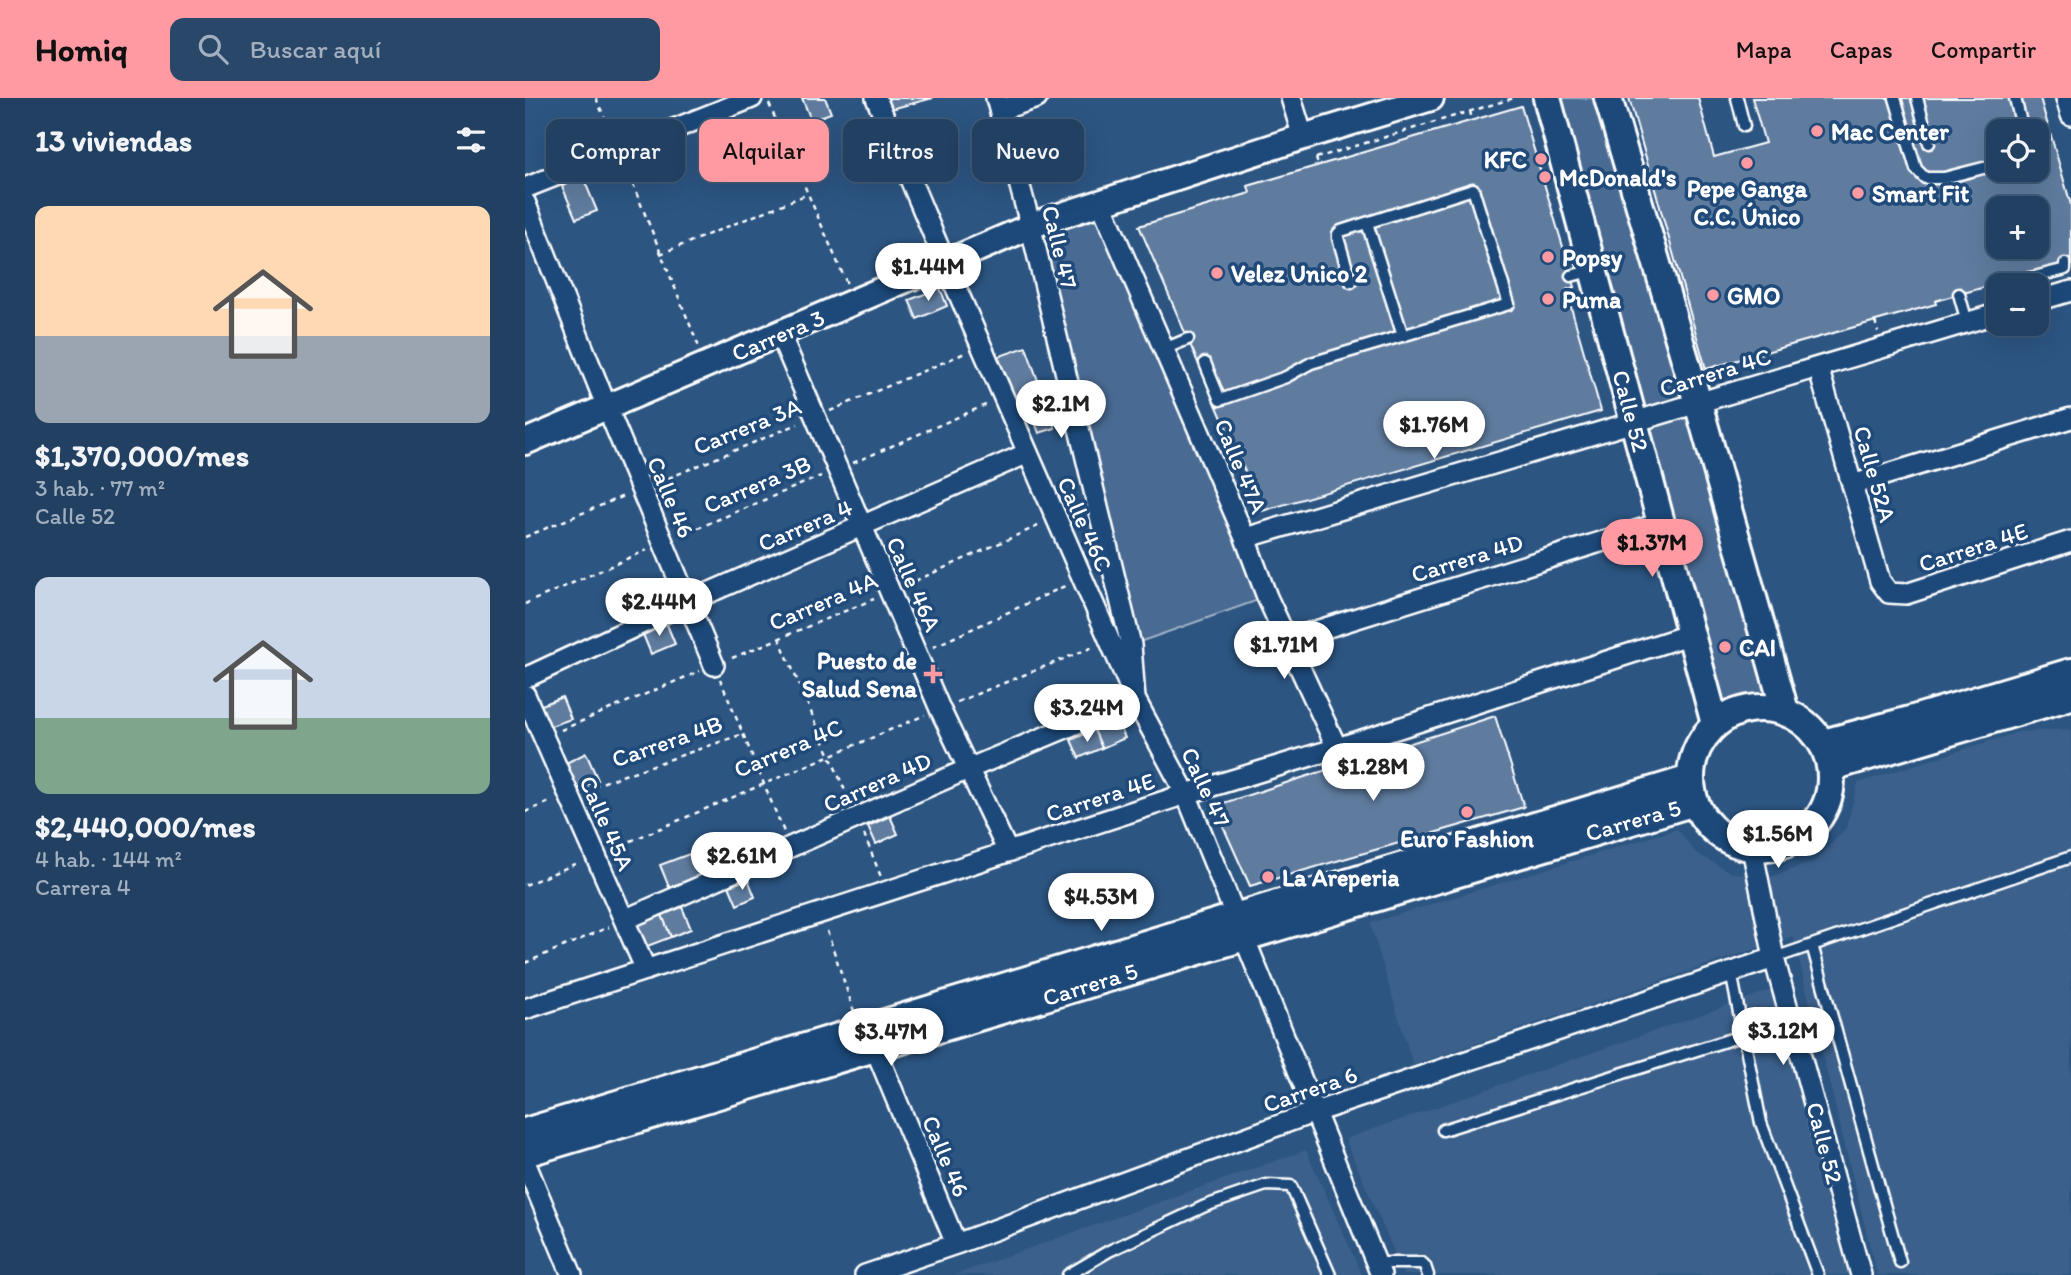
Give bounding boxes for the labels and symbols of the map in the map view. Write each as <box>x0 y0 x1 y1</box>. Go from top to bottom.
place label: Mac Center <box>1831 117 1949 146</box>
marker: Mac Center <box>1809 123 1825 139</box>
place label: KFC <box>1484 145 1527 174</box>
marker: KFC <box>1533 151 1549 167</box>
marker: Pepe Ganga C.C. Único <box>1739 155 1755 171</box>
place label: McDonald's <box>1559 163 1677 192</box>
marker: McDonald's <box>1537 169 1553 185</box>
place label: Pepe Ganga C.C. Único <box>1687 174 1808 231</box>
place label: Smart Fit <box>1872 179 1969 208</box>
marker: Smart Fit <box>1850 185 1866 201</box>
street label: Calle 47 <box>1036 202 1084 292</box>
place label: Popsy <box>1562 243 1623 273</box>
pin: $1.44M <box>871 244 985 303</box>
marker: Popsy <box>1540 249 1556 265</box>
place label: Velez Unico 2 <box>1231 259 1368 288</box>
marker: Velez Unico 2 <box>1209 265 1225 281</box>
place label: GMO <box>1727 281 1780 310</box>
place label: Puma <box>1562 285 1621 314</box>
marker: GMO <box>1705 287 1721 303</box>
marker: Puma <box>1540 291 1556 307</box>
street label: Carrera 3 <box>727 302 829 368</box>
street label: Carrera 4C <box>1656 341 1774 403</box>
street label: Calle 52 <box>1606 367 1656 455</box>
pin: $2.1M <box>1012 380 1110 440</box>
street label: Carrera 3A <box>689 391 805 461</box>
pin: $1.76M <box>1377 402 1491 461</box>
street label: Calle 47A <box>1208 414 1274 518</box>
street label: Calle 52A <box>1847 422 1903 526</box>
street label: Carrera 3B <box>699 448 815 520</box>
street label: Calle 46 <box>641 452 701 542</box>
street label: Calle 46C <box>1051 472 1119 576</box>
street label: Carrera 4 <box>753 492 857 558</box>
street label: Carrera 4E <box>1915 516 2031 578</box>
pin: $1.37M <box>1595 519 1709 579</box>
street label: Carrera 4D <box>1407 527 1527 589</box>
street label: Calle 46A <box>880 532 948 636</box>
street label: Carrera 4A <box>764 565 882 637</box>
pin: $2.44M <box>602 578 716 638</box>
pin: $1.71M <box>1227 622 1341 681</box>
place label: CAI <box>1739 633 1776 662</box>
marker: CAI <box>1717 639 1733 655</box>
place label: Puesto de Salud Sena <box>802 646 917 703</box>
marker: Puesto de Salud Sena <box>923 664 943 684</box>
pin: $3.24M <box>1030 684 1144 744</box>
street label: Carrera 4B <box>608 709 726 773</box>
street label: Carrera 4C <box>729 712 847 784</box>
street label: Calle 47 <box>1175 743 1237 832</box>
pin: $1.28M <box>1316 744 1430 803</box>
street label: Carrera 4D <box>818 745 936 819</box>
street label: Carrera 4E <box>1042 766 1158 828</box>
street label: Calle 45A <box>573 771 641 875</box>
street label: Carrera 5 <box>1582 793 1684 847</box>
marker: Euro Fashion <box>1459 804 1475 820</box>
pin: $1.56M <box>1721 810 1835 870</box>
place label: Euro Fashion <box>1400 824 1534 853</box>
pin: $2.61M <box>685 832 799 892</box>
place label: La Areperia <box>1282 863 1399 893</box>
marker: La Areperia <box>1260 869 1276 885</box>
pin: $4.53M <box>1044 874 1158 933</box>
street label: Carrera 5 <box>1039 956 1141 1012</box>
pin: $3.12M <box>1726 1007 1840 1067</box>
pin: $3.47M <box>834 1009 948 1068</box>
street label: Carrera 6 <box>1259 1059 1361 1119</box>
street label: Calle 52 <box>1800 1099 1850 1187</box>
street label: Calle 46 <box>916 1111 976 1201</box>

